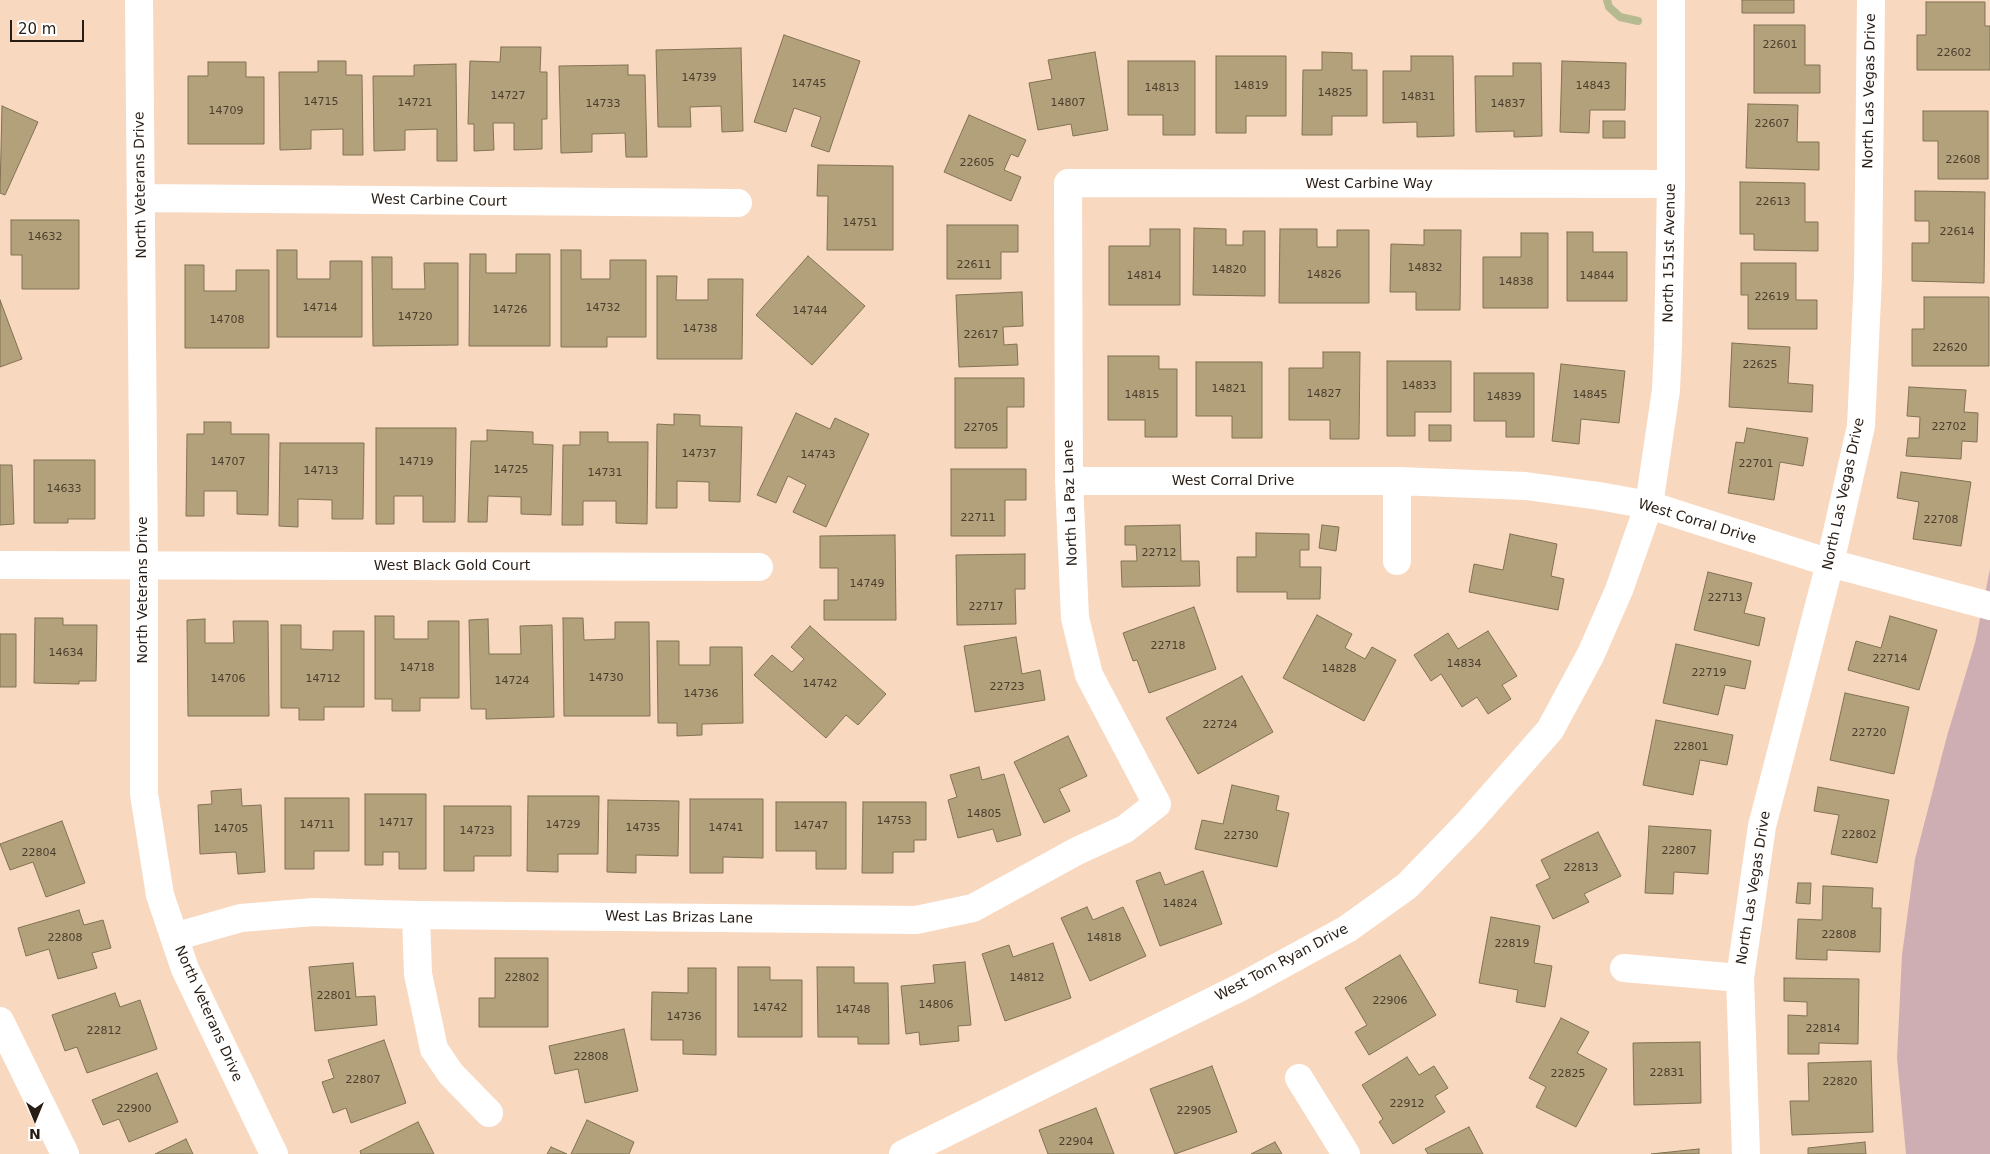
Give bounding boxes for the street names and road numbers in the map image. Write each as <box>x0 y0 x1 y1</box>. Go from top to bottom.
street label: North Las Vegas Drive <box>1860 13 1880 169</box>
street label: North Veterans Drive <box>131 111 151 259</box>
street label: West Carbine Way <box>1305 176 1433 192</box>
street label: North 151st Avenue <box>1660 183 1680 323</box>
street label: West Carbine Court <box>371 191 507 211</box>
street label: North Las Vegas Drive <box>1820 416 1868 572</box>
street label: North La Paz Lane <box>1060 439 1082 567</box>
street label: West Corral Drive <box>1172 473 1294 489</box>
street label: West Corral Drive <box>1636 496 1758 548</box>
street label: North Veterans Drive <box>135 516 151 664</box>
street label: West Black Gold Court <box>374 558 530 574</box>
street label: North Las Vegas Drive <box>1734 810 1774 966</box>
street label: West Las Brizas Lane <box>605 908 753 928</box>
street label: West Tom Ryan Drive <box>1213 921 1351 1005</box>
street label: North Veterans Drive <box>170 943 246 1085</box>

